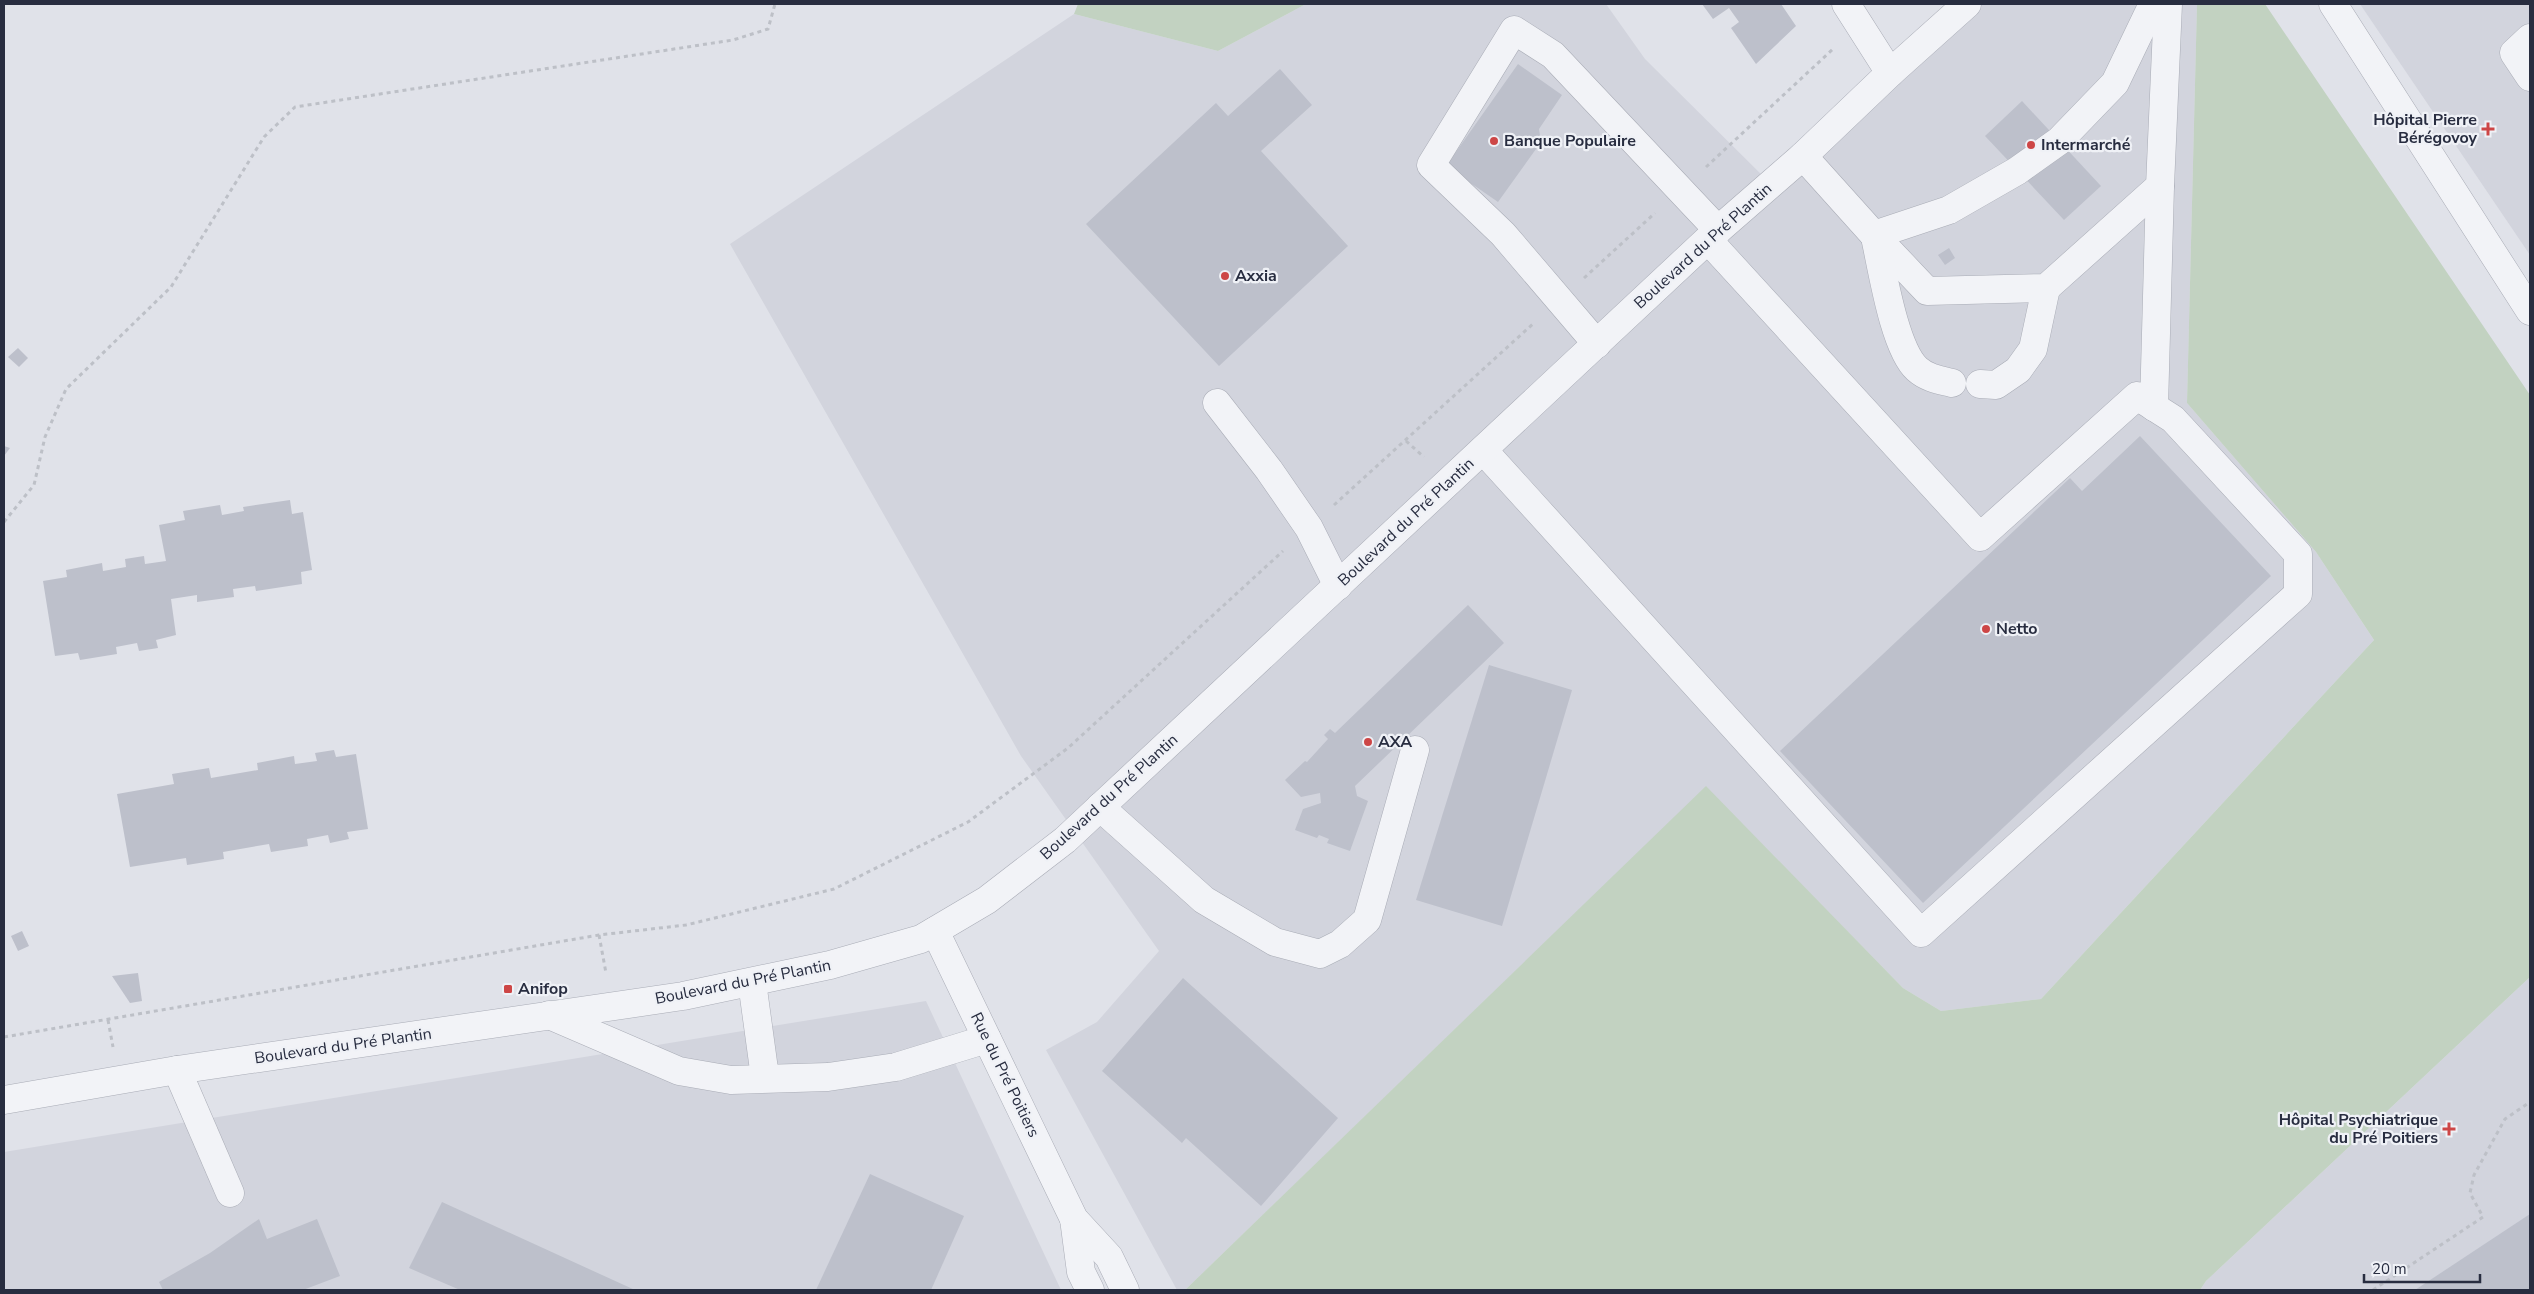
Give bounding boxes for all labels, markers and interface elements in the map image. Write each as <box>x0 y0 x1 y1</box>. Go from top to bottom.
place label: Hôpital Pierre Bérégovoy <box>2373 109 2478 149</box>
marker: Hôpital Pierre Bérégovoy <box>2481 122 2495 136</box>
place label: Banque Populaire <box>1504 130 1636 152</box>
place label: Intermarché <box>2041 134 2131 156</box>
marker: Banque Populaire <box>1488 135 1500 147</box>
marker: Intermarché <box>2025 139 2037 151</box>
street label: Boulevard du Pré Plantin <box>1629 178 1777 314</box>
place label: Axxia <box>1235 265 1277 287</box>
marker: Axxia <box>1219 270 1231 282</box>
street label: Boulevard du Pré Plantin <box>1333 453 1479 591</box>
place label: Netto <box>1996 618 2038 640</box>
marker: Netto <box>1980 623 1992 635</box>
street label: Boulevard du Pré Plantin <box>1035 729 1183 865</box>
place label: AXA <box>1378 731 1412 753</box>
marker: AXA <box>1362 736 1374 748</box>
street label: Boulevard du Pré Plantin <box>653 954 833 1010</box>
place label: Anifop <box>518 978 568 1000</box>
marker: Anifop <box>502 983 514 995</box>
street label: Rue du Pré Poitiers <box>965 1009 1045 1141</box>
street label: Boulevard du Pré Plantin <box>253 1023 433 1069</box>
place label: Hôpital Psychiatrique du Pré Poitiers <box>2279 1109 2438 1149</box>
marker: Hôpital Psychiatrique du Pré Poitiers <box>2442 1122 2456 1136</box>
scale bar <box>2364 1252 2480 1284</box>
text: 20 m <box>2372 1259 2407 1279</box>

